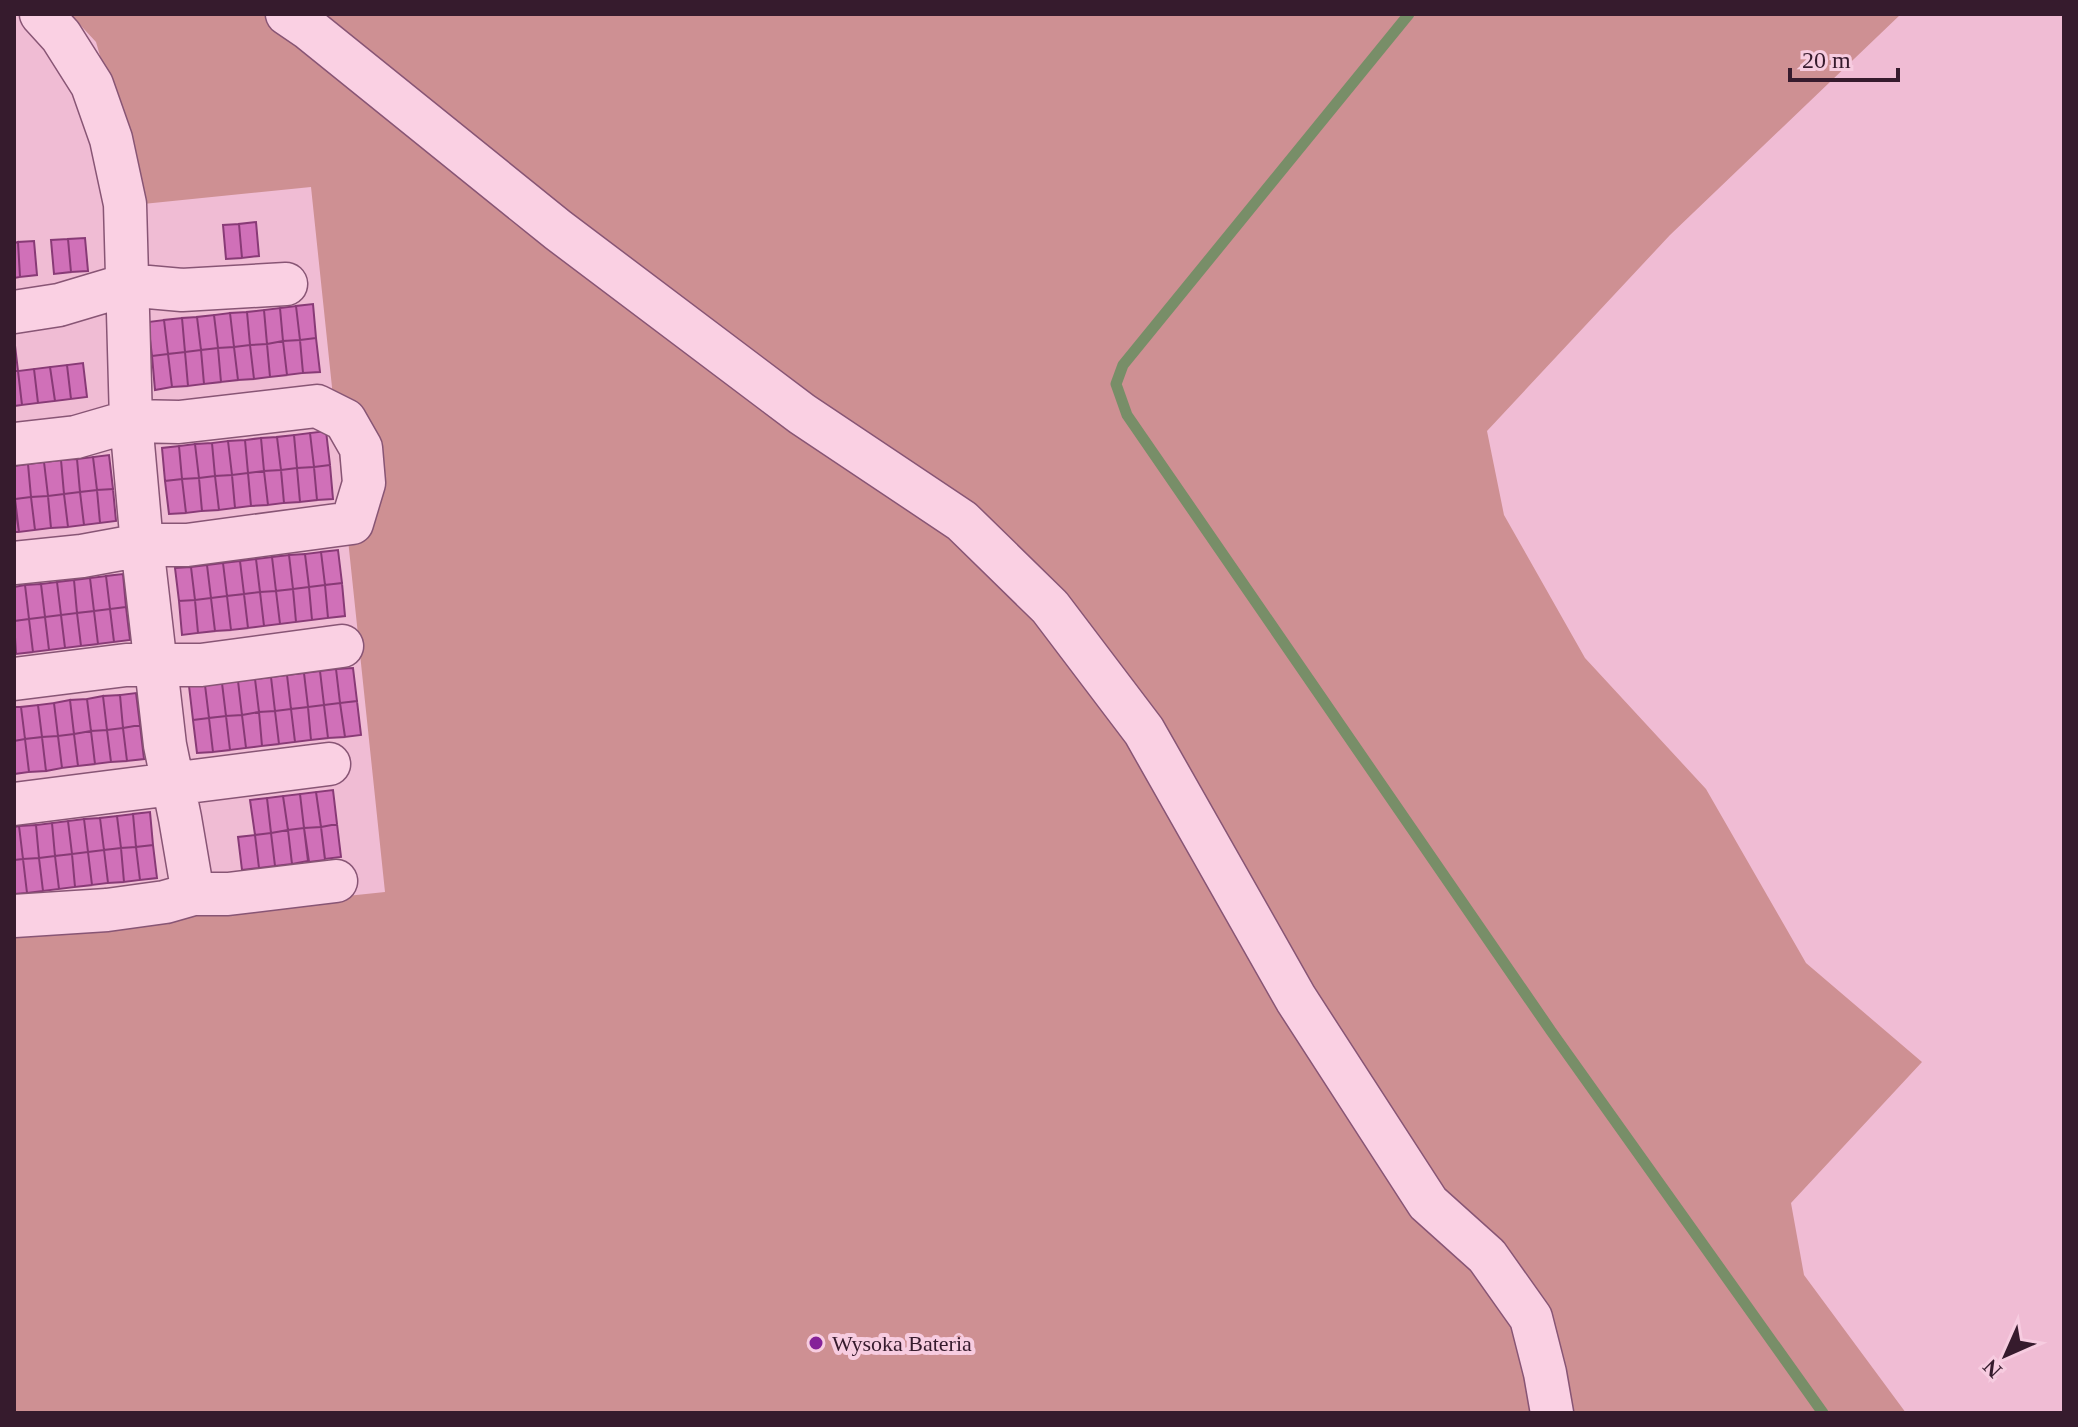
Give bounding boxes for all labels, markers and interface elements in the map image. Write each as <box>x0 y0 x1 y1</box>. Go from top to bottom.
scale bar <box>1790 32 1898 82</box>
text: 20 m <box>1802 47 1851 73</box>
north arrow <box>1966 1315 2046 1395</box>
place label: Wysoka Bateria <box>832 1331 972 1356</box>
marker: Wysoka Bateria <box>807 1334 825 1352</box>
text: N <box>1978 1354 2007 1383</box>

